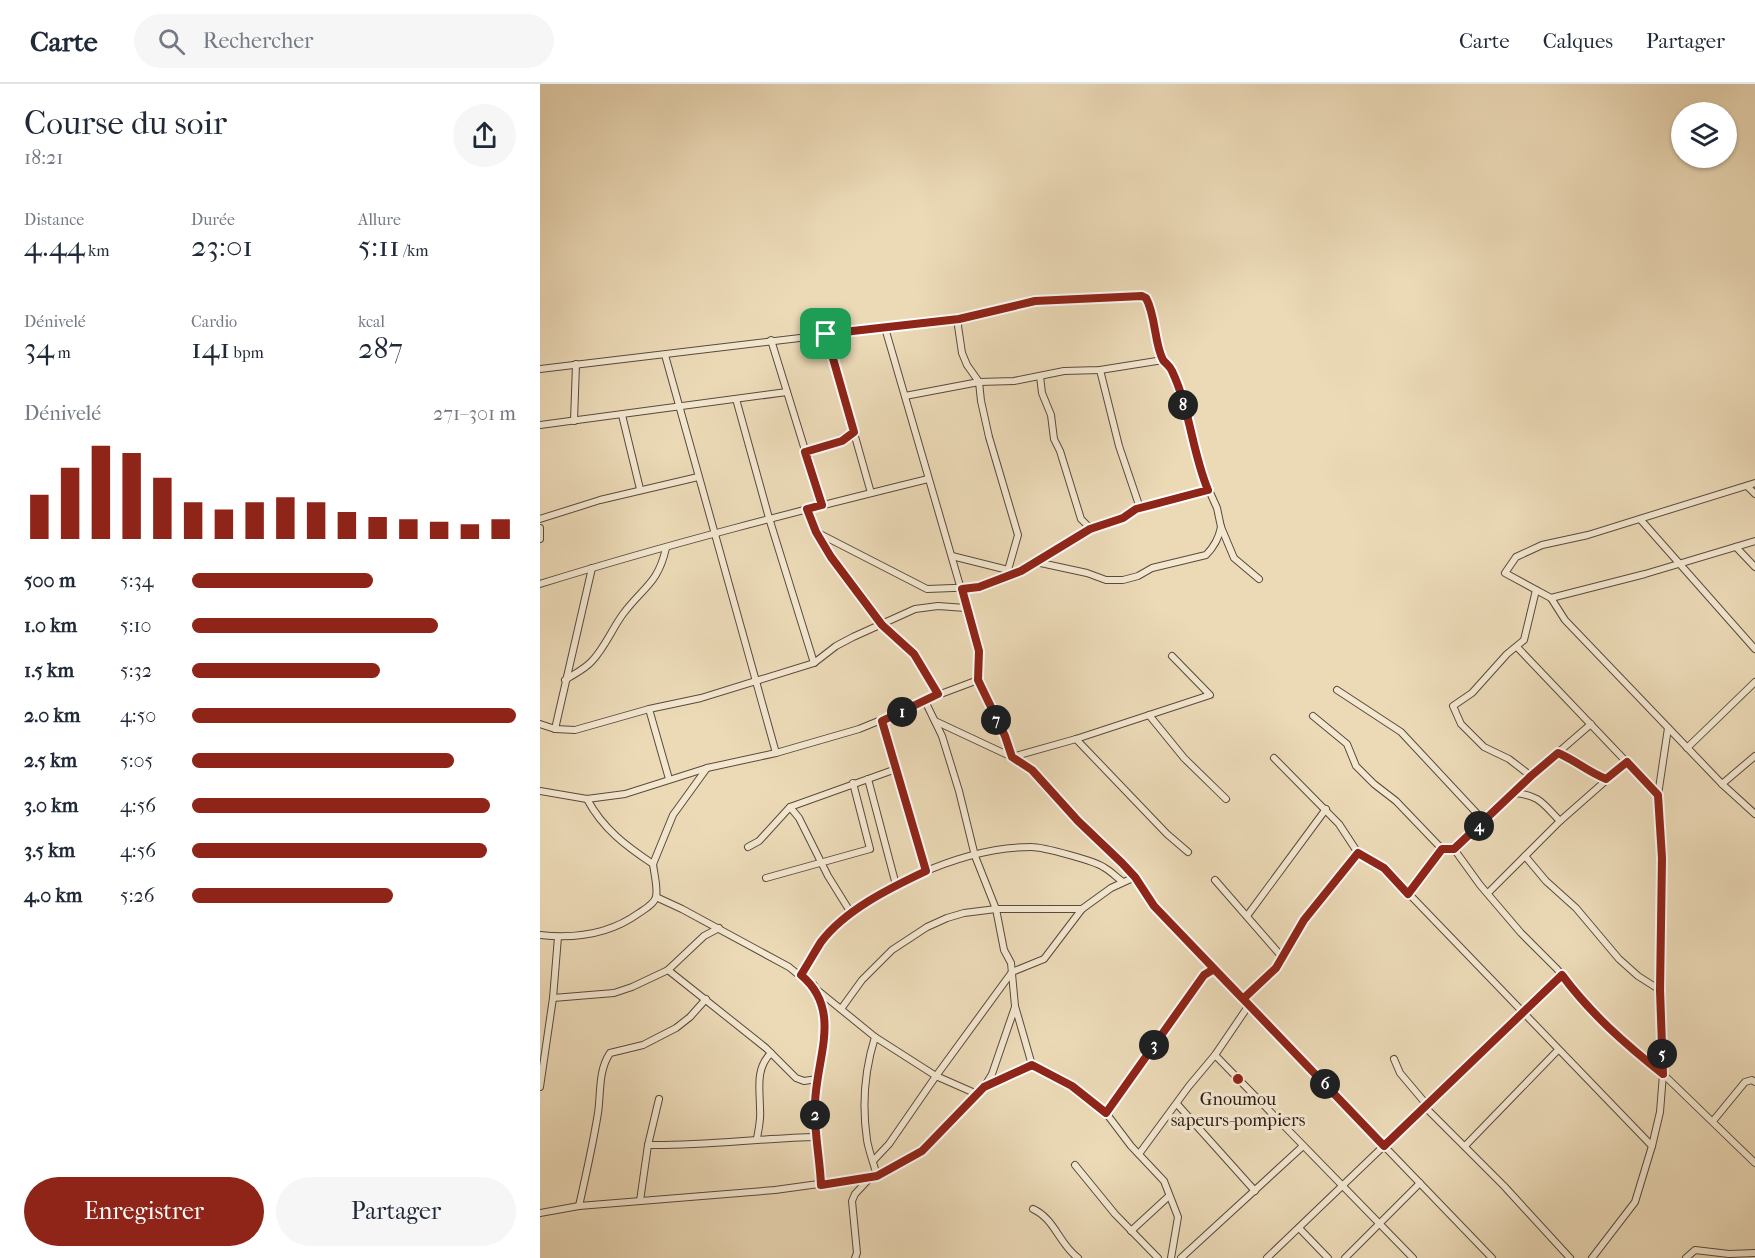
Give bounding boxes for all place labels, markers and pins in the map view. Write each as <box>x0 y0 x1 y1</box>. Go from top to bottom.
pin <box>800 308 851 359</box>
pin: 8 <box>1168 390 1198 420</box>
pin: 1 <box>887 697 917 727</box>
pin: 7 <box>981 705 1011 735</box>
pin: 4 <box>1464 811 1494 841</box>
pin: 3 <box>1139 1030 1169 1060</box>
pin: 5 <box>1647 1039 1677 1069</box>
pin: 6 <box>1310 1069 1340 1099</box>
marker: Gnoumou sapeurs-pompiers <box>1231 1072 1245 1086</box>
place label: Gnoumou sapeurs-pompiers <box>1171 1089 1306 1131</box>
pin: 2 <box>800 1100 830 1130</box>

